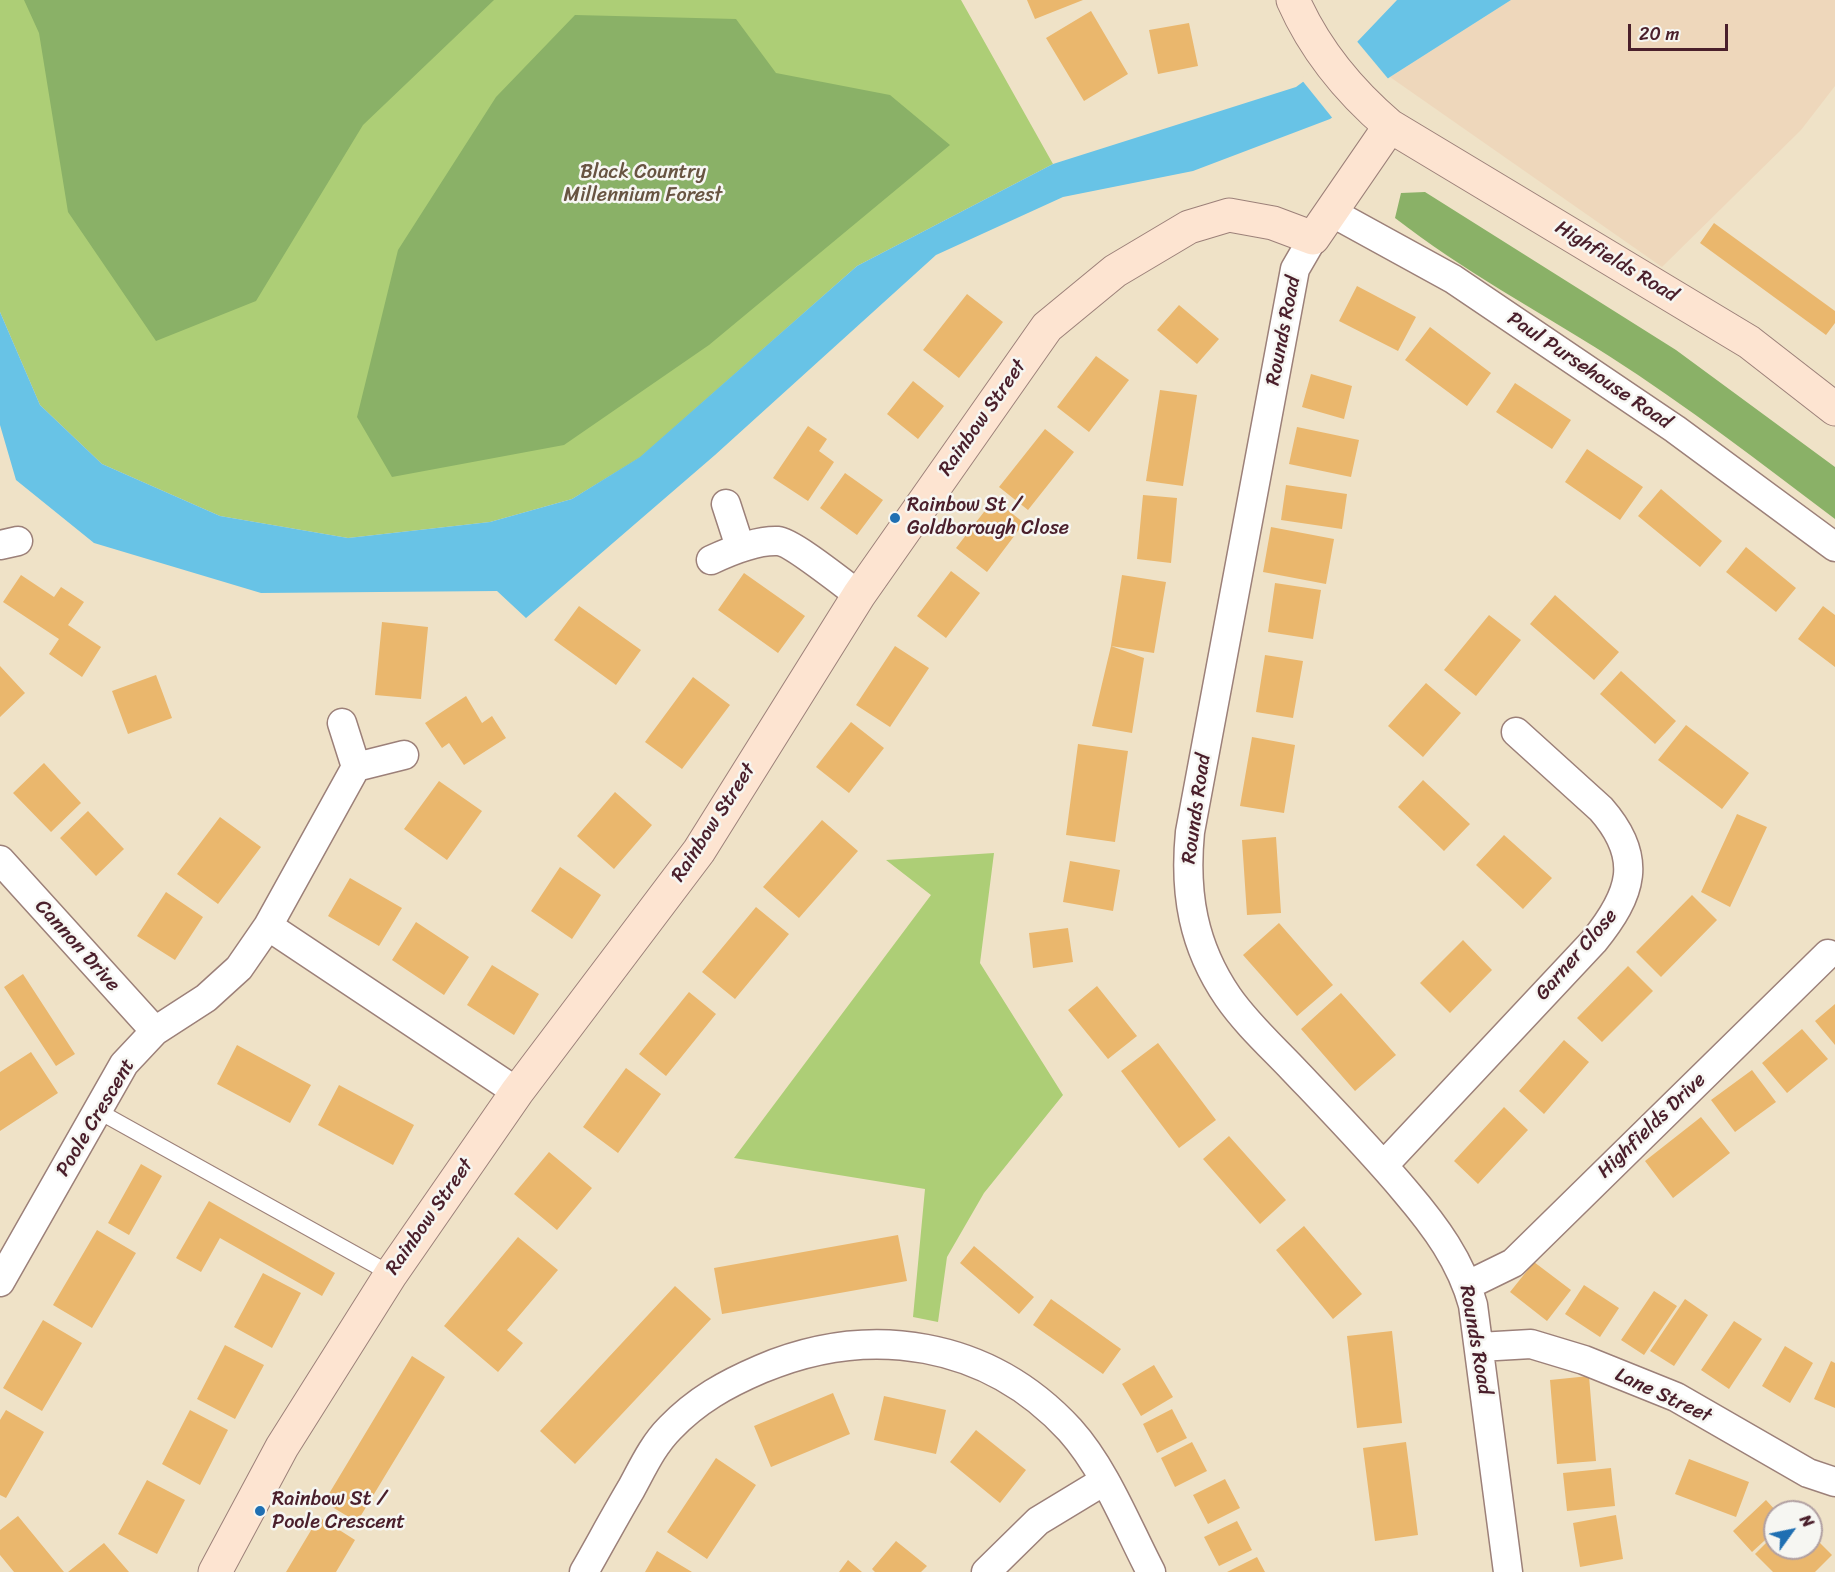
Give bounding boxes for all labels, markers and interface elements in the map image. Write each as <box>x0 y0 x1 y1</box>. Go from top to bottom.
scale bar <box>1631 12 1732 50</box>
text: 20 m <box>1639 18 1679 50</box>
park label: Black Country Millennium Forest <box>564 161 722 208</box>
street label: Highfields Road <box>1550 216 1682 308</box>
street label: Rounds Road <box>1262 274 1306 388</box>
street label: Paul Pursehouse Road <box>1502 307 1676 435</box>
street label: Rainbow Street <box>934 355 1032 481</box>
place label: Rainbow St / Goldborough Close <box>907 494 1069 541</box>
marker: Rainbow St / Goldborough Close <box>888 511 902 525</box>
street label: Rounds Road <box>1177 753 1217 865</box>
street label: Rainbow Street <box>667 759 761 887</box>
street label: Cannon Drive <box>29 895 125 997</box>
street label: Garner Close <box>1531 904 1623 1006</box>
street label: Poole Crescent <box>51 1055 141 1181</box>
street label: Highfields Drive <box>1593 1068 1711 1184</box>
street label: Rainbow Street <box>381 1154 479 1280</box>
street label: Rounds Road <box>1454 1283 1496 1397</box>
street label: Lane Street <box>1611 1363 1715 1429</box>
place label: Rainbow St / Poole Crescent <box>272 1488 405 1535</box>
north arrow <box>1763 1500 1823 1560</box>
marker: Rainbow St / Poole Crescent <box>253 1504 267 1518</box>
text: N <box>1792 1508 1822 1534</box>

